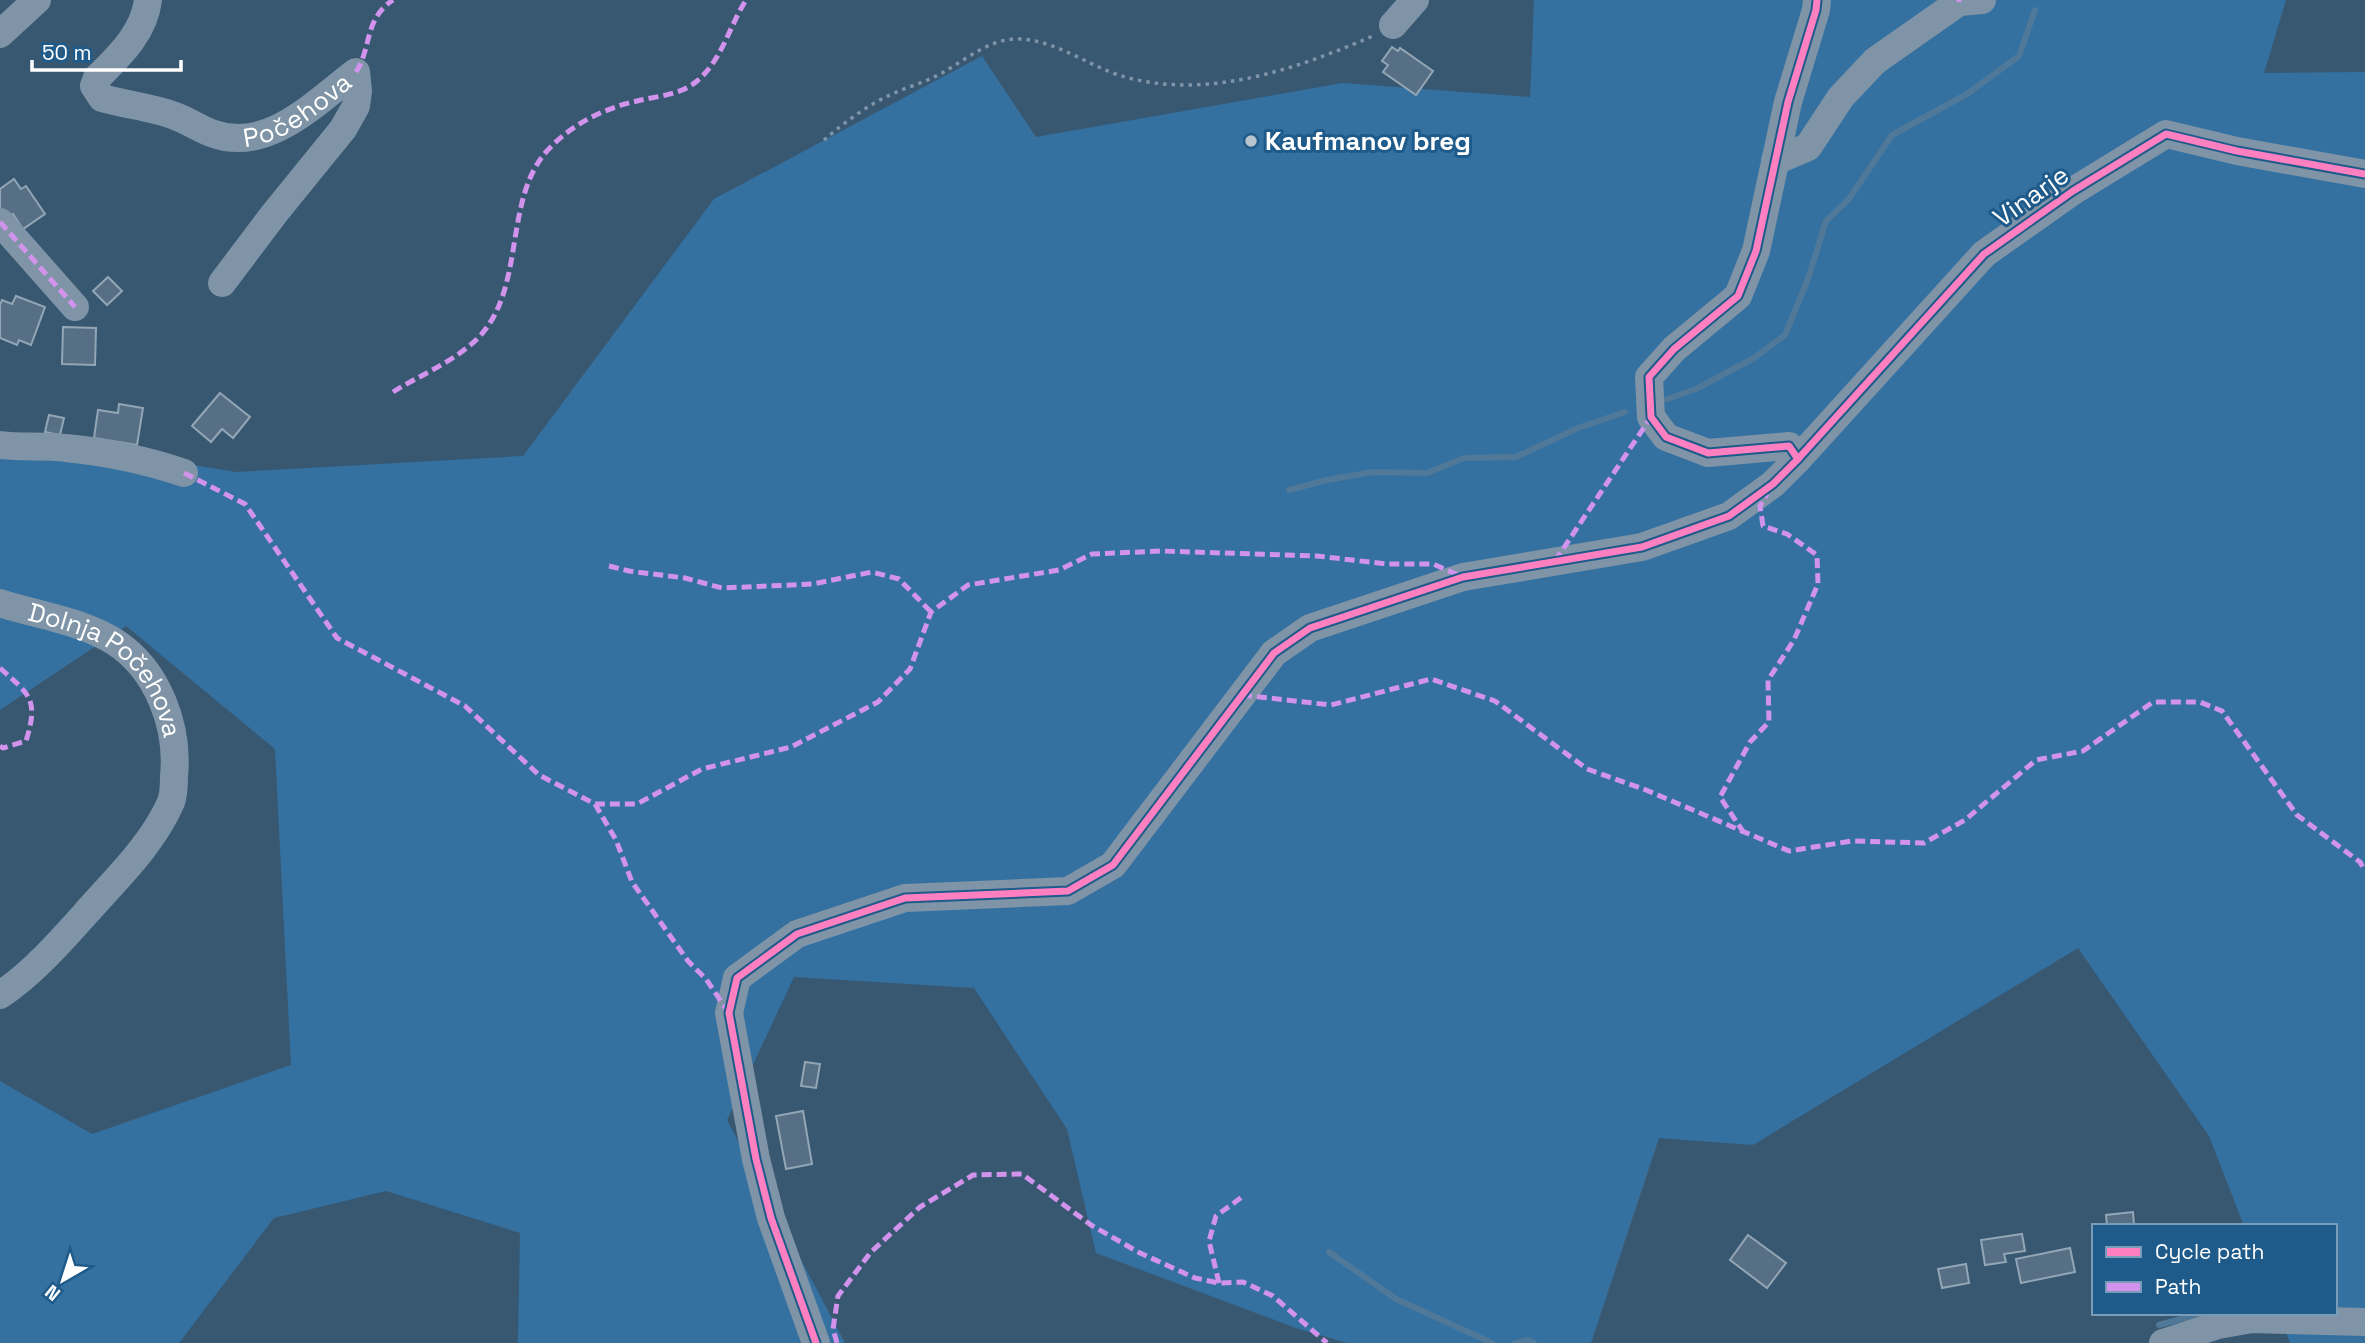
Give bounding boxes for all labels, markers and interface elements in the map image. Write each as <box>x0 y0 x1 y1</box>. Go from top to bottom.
scale bar <box>32 28 180 72</box>
text: 50 m <box>42 39 92 66</box>
street label: Počehova <box>240 65 359 155</box>
place label: Kaufmanov breg <box>1265 124 1471 158</box>
marker: Kaufmanov breg <box>1243 133 1259 149</box>
street label: Vinarje <box>1986 158 2076 234</box>
street label: Dolnja Počehova <box>25 595 190 740</box>
legend <box>2092 1224 2337 1315</box>
text: Cycle path <box>2155 1238 2264 1265</box>
north arrow <box>28 1245 98 1315</box>
text: Path <box>2155 1273 2201 1300</box>
text: N <box>40 1279 65 1307</box>

